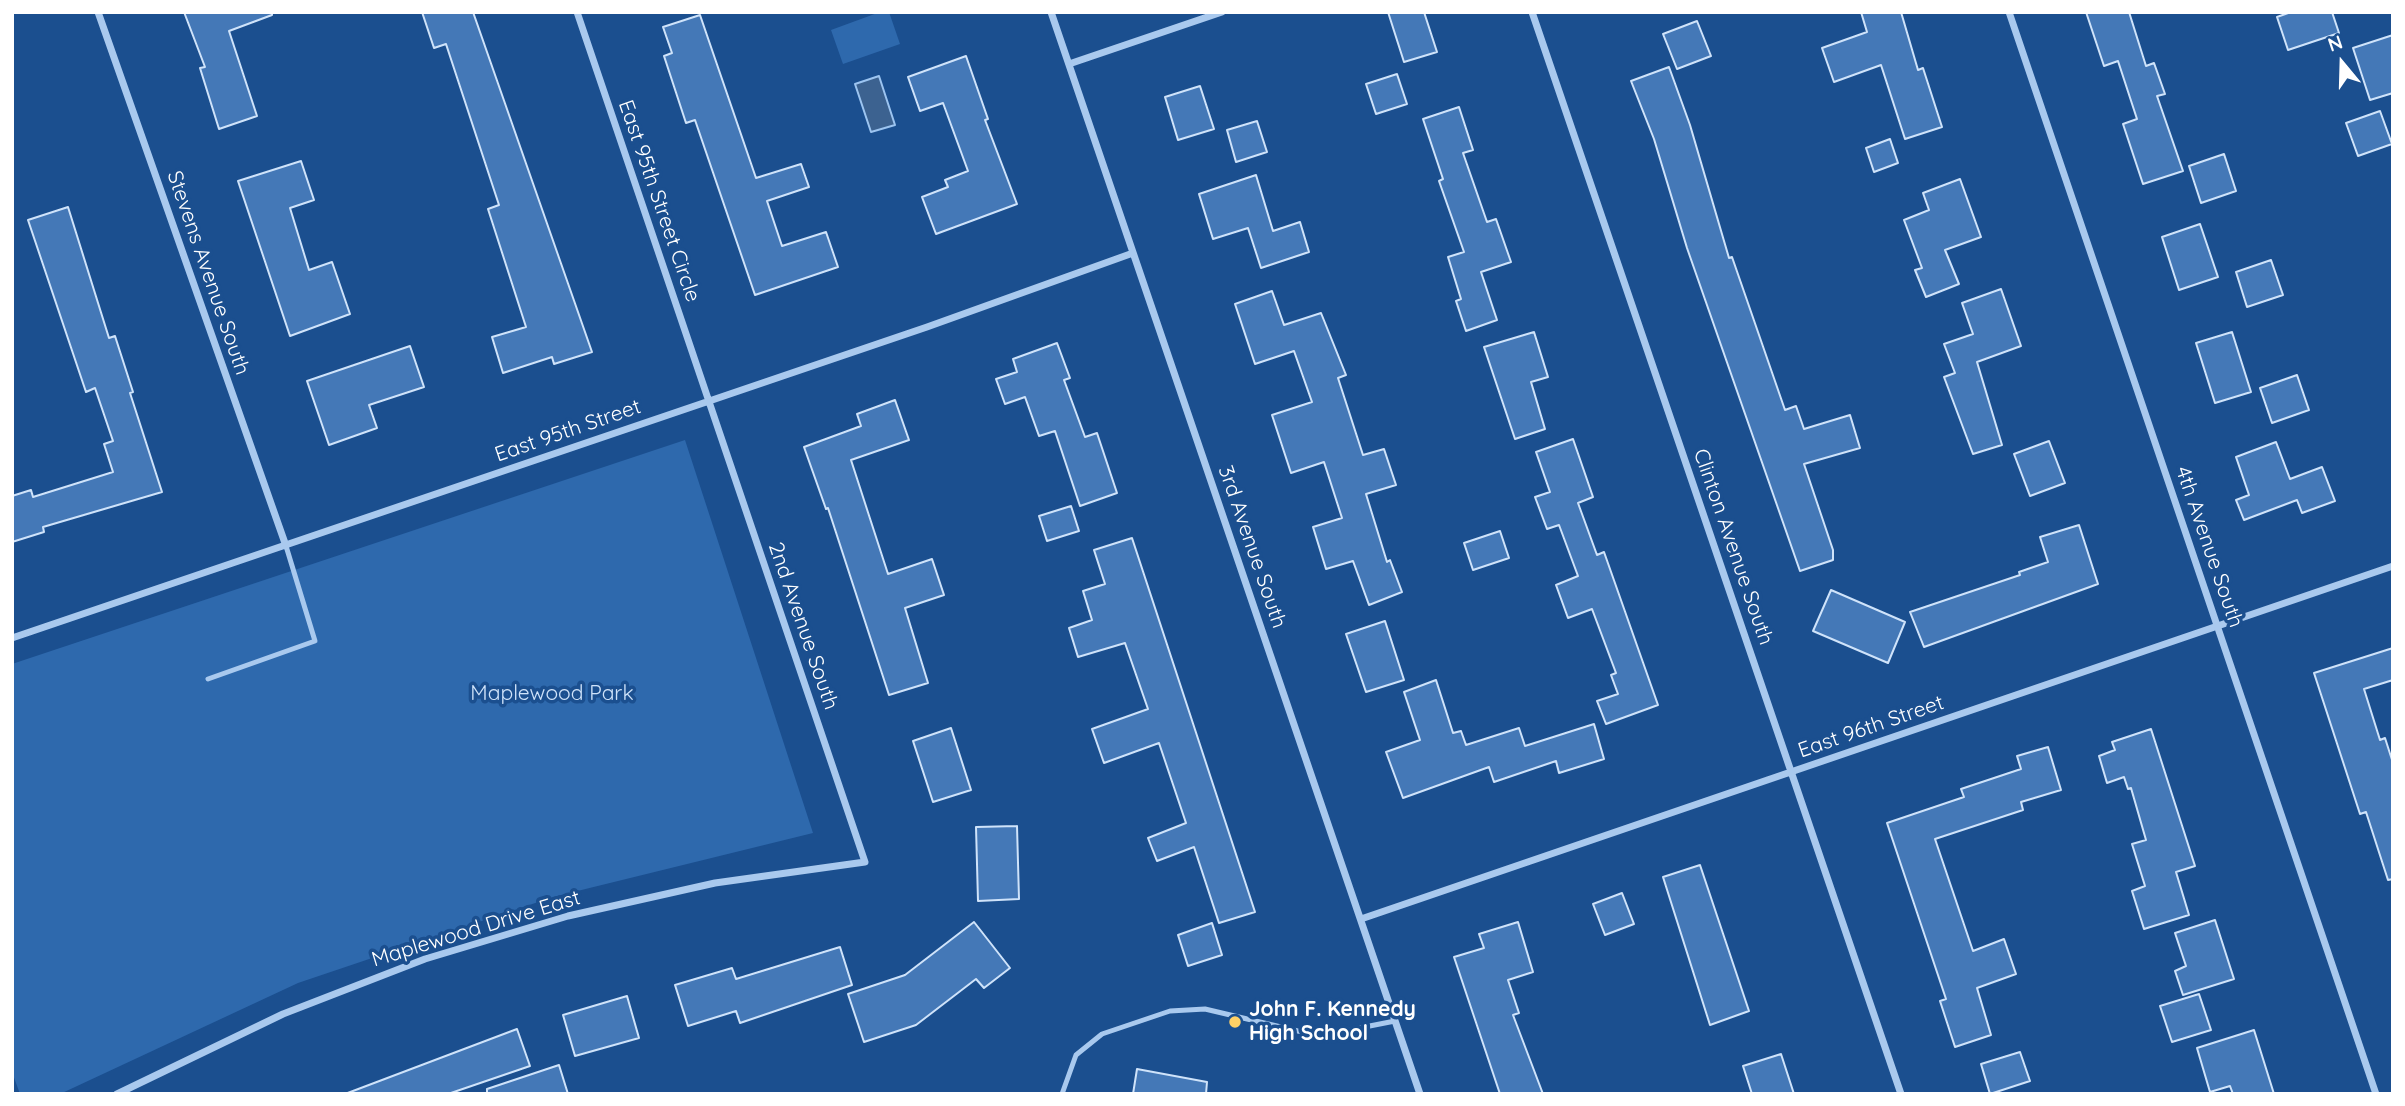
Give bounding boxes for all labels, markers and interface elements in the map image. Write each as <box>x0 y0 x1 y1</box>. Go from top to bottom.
north arrow <box>2307 28 2377 98</box>
text: N <box>2325 30 2346 57</box>
street label: East 95th Street Circle <box>613 97 705 305</box>
street label: Stevens Avenue South <box>161 168 255 378</box>
street label: East 95th Street <box>492 394 644 468</box>
street label: Clinton Avenue South <box>1688 446 1778 648</box>
street label: 3rd Avenue South <box>1212 462 1292 632</box>
street label: 4th Avenue South <box>2170 463 2248 631</box>
street label: 2nd Avenue South <box>763 539 843 713</box>
park label: Maplewood Park <box>470 681 634 707</box>
street label: East 96th Street <box>1795 690 1947 764</box>
street label: Maplewood Drive East <box>369 885 583 973</box>
place label: John F. Kennedy High School <box>1249 997 1416 1047</box>
marker: John F. Kennedy High School <box>1227 1014 1243 1030</box>

